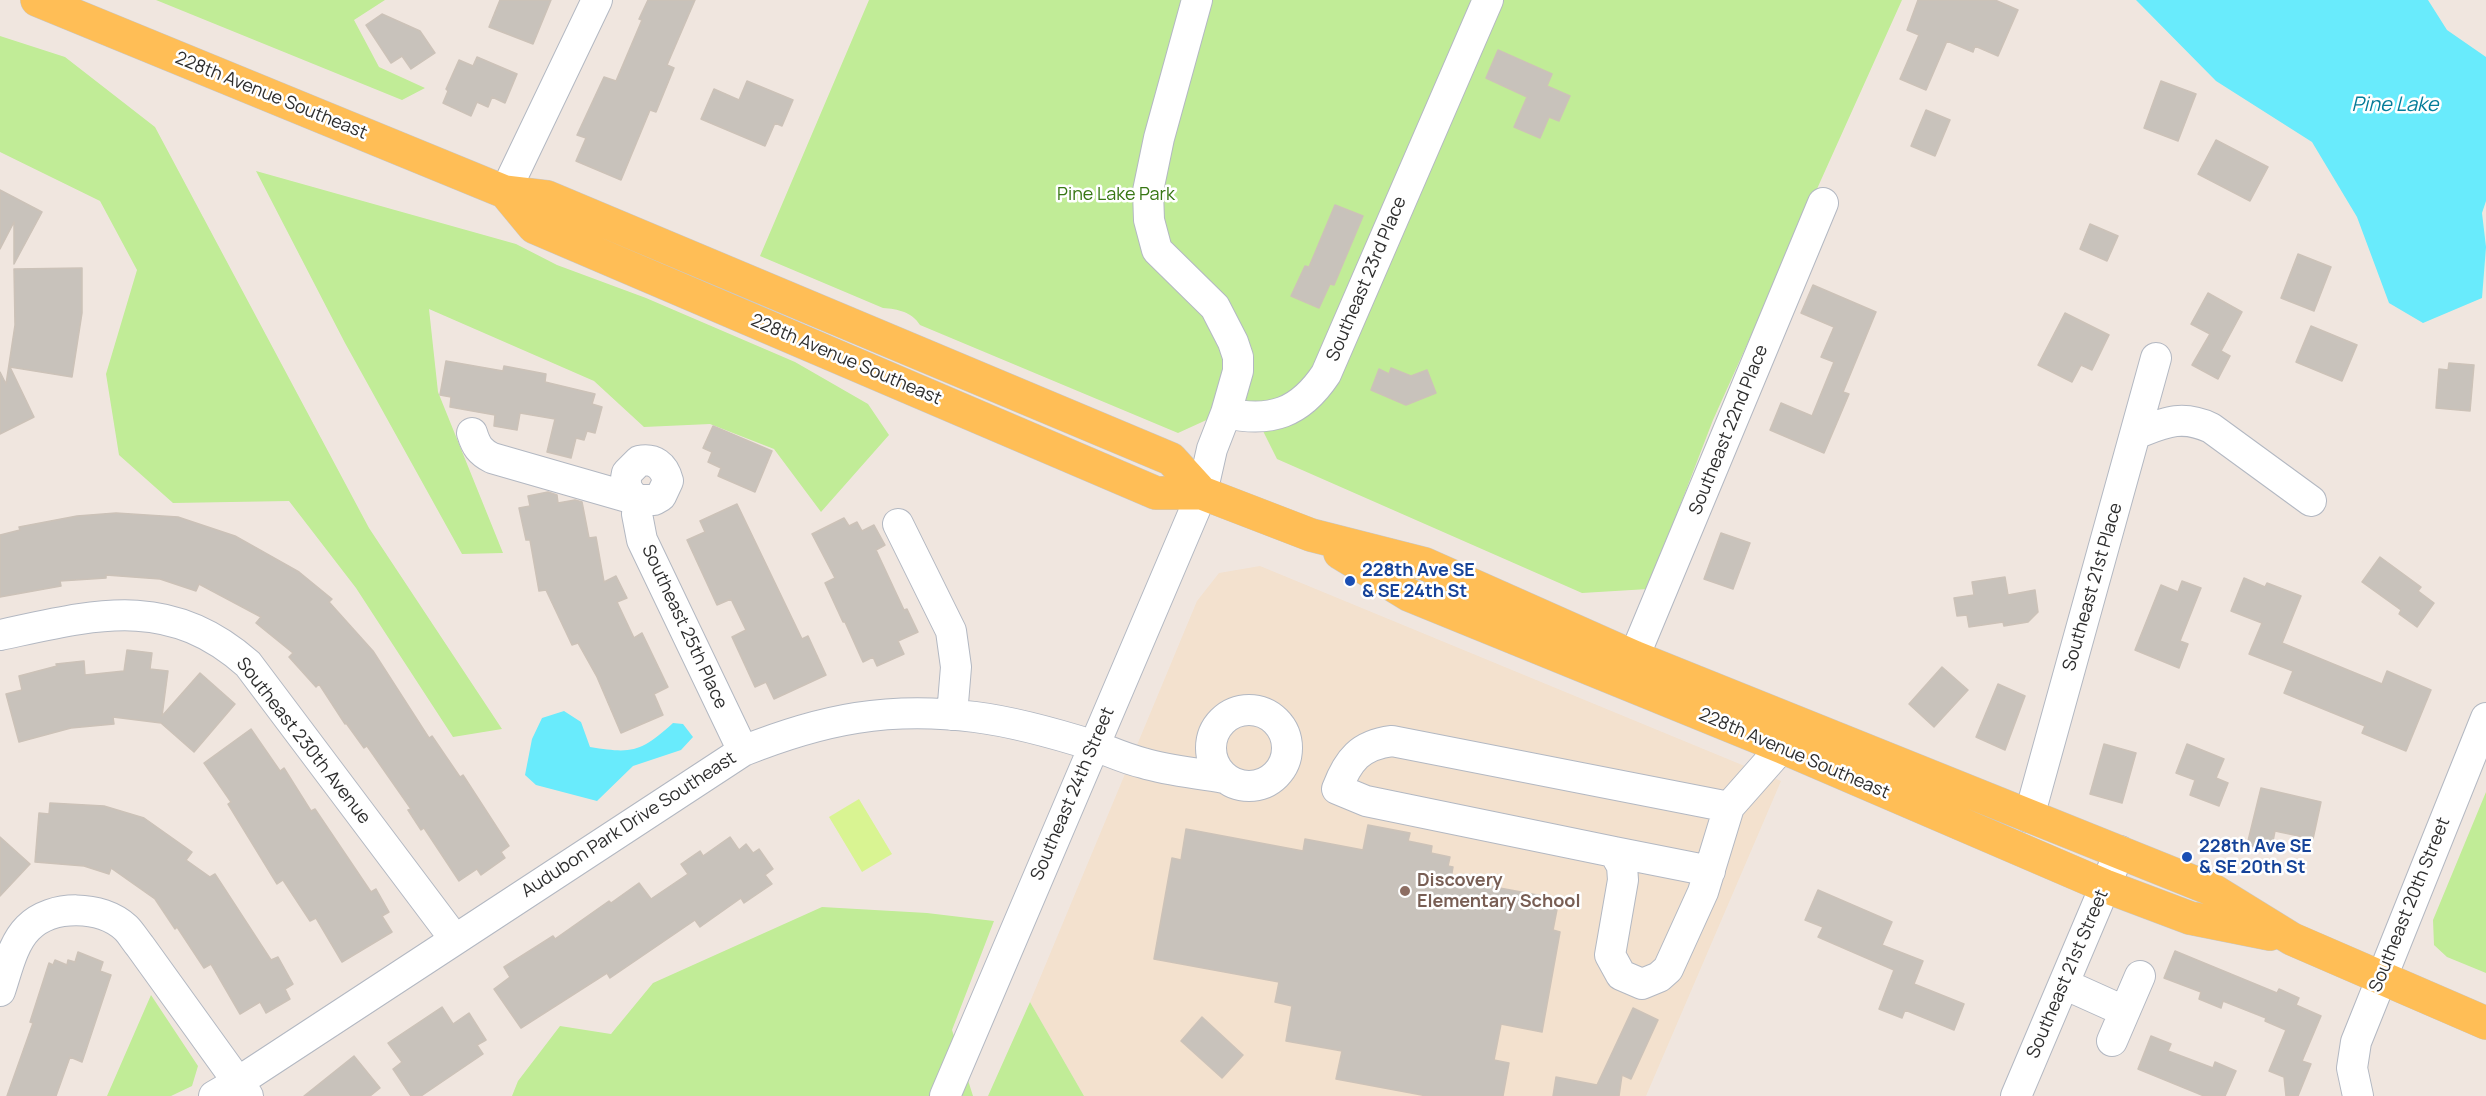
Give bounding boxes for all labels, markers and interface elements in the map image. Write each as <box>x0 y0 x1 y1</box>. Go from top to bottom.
street label: 228th Avenue Southeast <box>172 48 370 144</box>
water label: Pine Lake <box>2352 93 2438 117</box>
park label: Pine Lake Park <box>1057 184 1175 206</box>
street label: Southeast 23rd Place <box>1322 193 1412 365</box>
street label: 228th Avenue Southeast <box>747 310 945 410</box>
street label: Southeast 22nd Place <box>1685 342 1773 518</box>
street label: Southeast 21st Place <box>2059 501 2127 673</box>
street label: Southeast 25th Place <box>637 542 731 712</box>
place label: 228th Ave SE & SE 24th St <box>1362 560 1475 602</box>
marker: 228th Ave SE & SE 24th St <box>1343 574 1357 588</box>
street label: Southeast 230th Avenue <box>231 653 375 829</box>
street label: Southeast 24th Street <box>1027 704 1119 884</box>
street label: 228th Avenue Southeast <box>1695 704 1893 804</box>
street label: Audubon Park Drive Southeast <box>518 747 740 903</box>
street label: Southeast 20th Street <box>2365 814 2455 996</box>
place label: 228th Ave SE & SE 20th St <box>2199 836 2312 878</box>
marker: 228th Ave SE & SE 20th St <box>2180 850 2194 864</box>
place label: Discovery Elementary School <box>1417 870 1580 912</box>
marker: Discovery Elementary School <box>1398 884 1412 898</box>
street label: Southeast 21st Street <box>2023 886 2113 1062</box>

